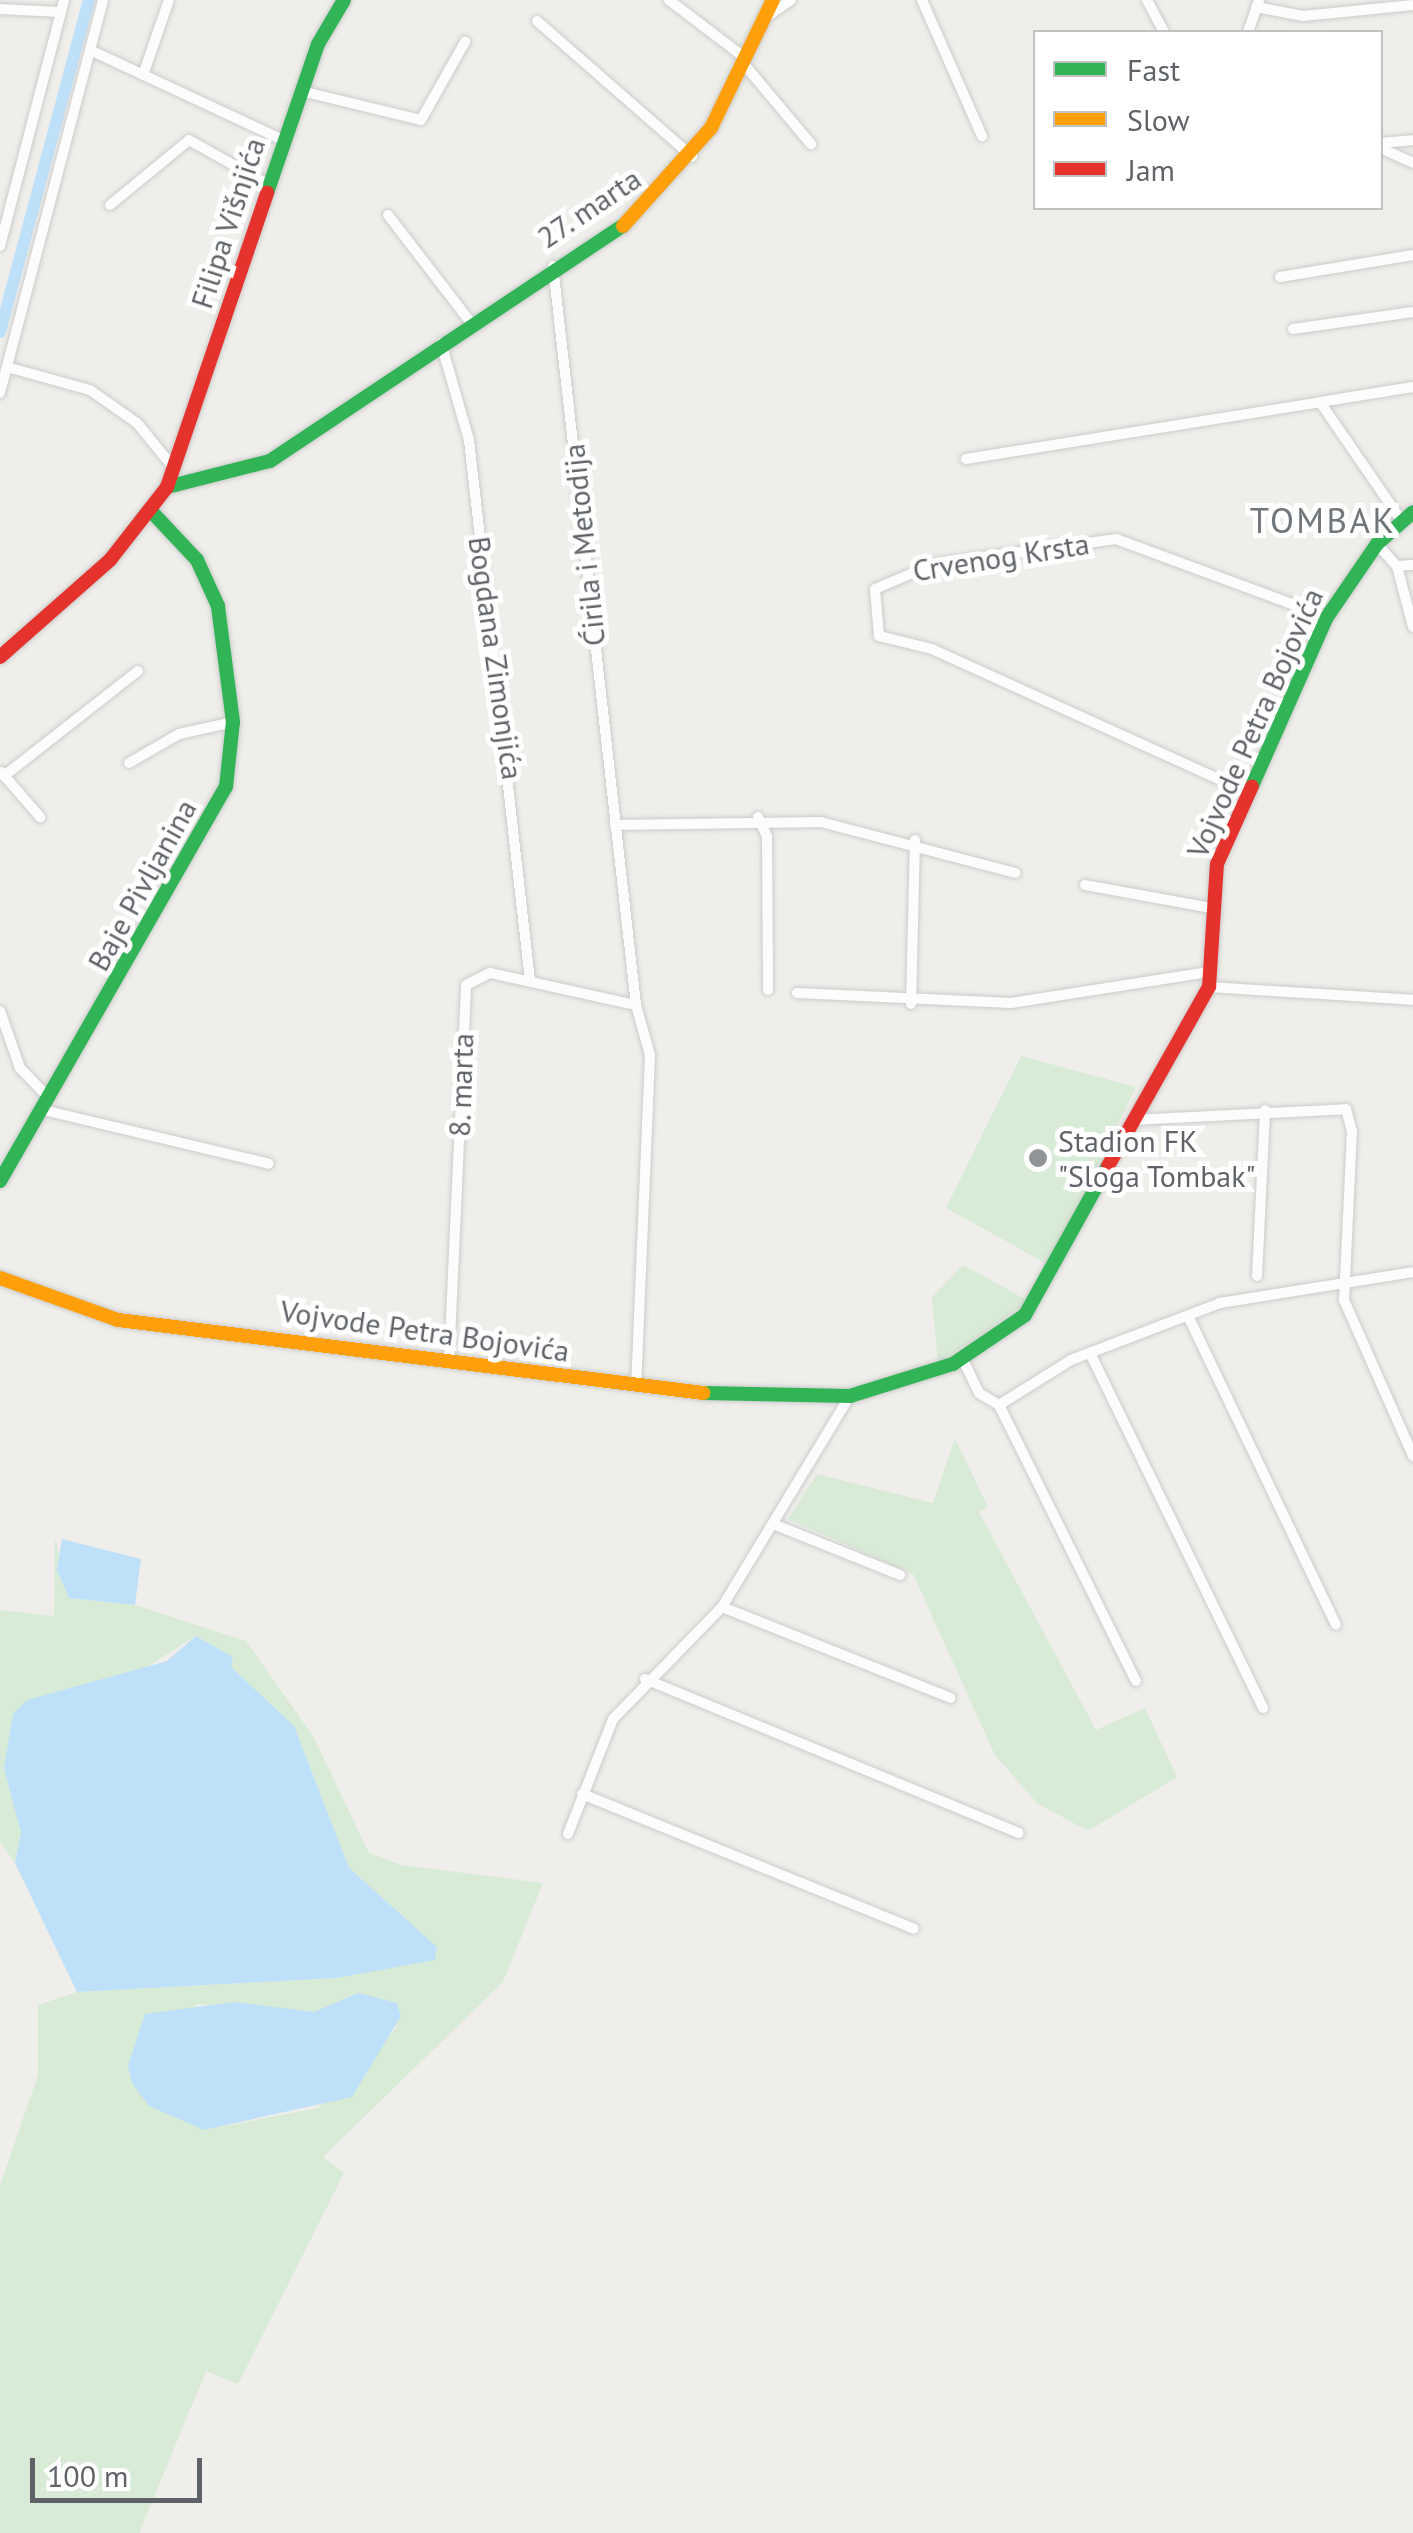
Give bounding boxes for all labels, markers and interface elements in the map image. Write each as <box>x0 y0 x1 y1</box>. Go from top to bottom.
legend <box>1033 30 1383 210</box>
text: Fast <box>1127 50 1180 89</box>
text: Slow <box>1127 100 1190 139</box>
street label: Filipa Višnjića <box>183 133 273 313</box>
text: Jam <box>1127 150 1175 189</box>
street label: 27. marta <box>530 160 648 256</box>
street label: Ćirila i Metodija <box>555 442 613 648</box>
district label: TOMBAK <box>1250 499 1396 541</box>
street label: Crvenog Krsta <box>910 525 1092 589</box>
street label: Bogdana Zimonjića <box>461 534 531 782</box>
street label: Vojvode Petra Bojovića <box>1179 583 1331 863</box>
street label: Baje Pivljanina <box>80 793 204 977</box>
street label: 8. marta <box>441 1031 481 1139</box>
place label: Stadion FK "Sloga Tombak" <box>1058 1123 1257 1194</box>
marker: Stadion FK "Sloga Tombak" <box>1027 1147 1049 1169</box>
street label: Vojvode Petra Bojovića <box>278 1293 572 1369</box>
scale bar <box>35 2438 208 2500</box>
text: 100 m <box>47 2456 128 2495</box>

